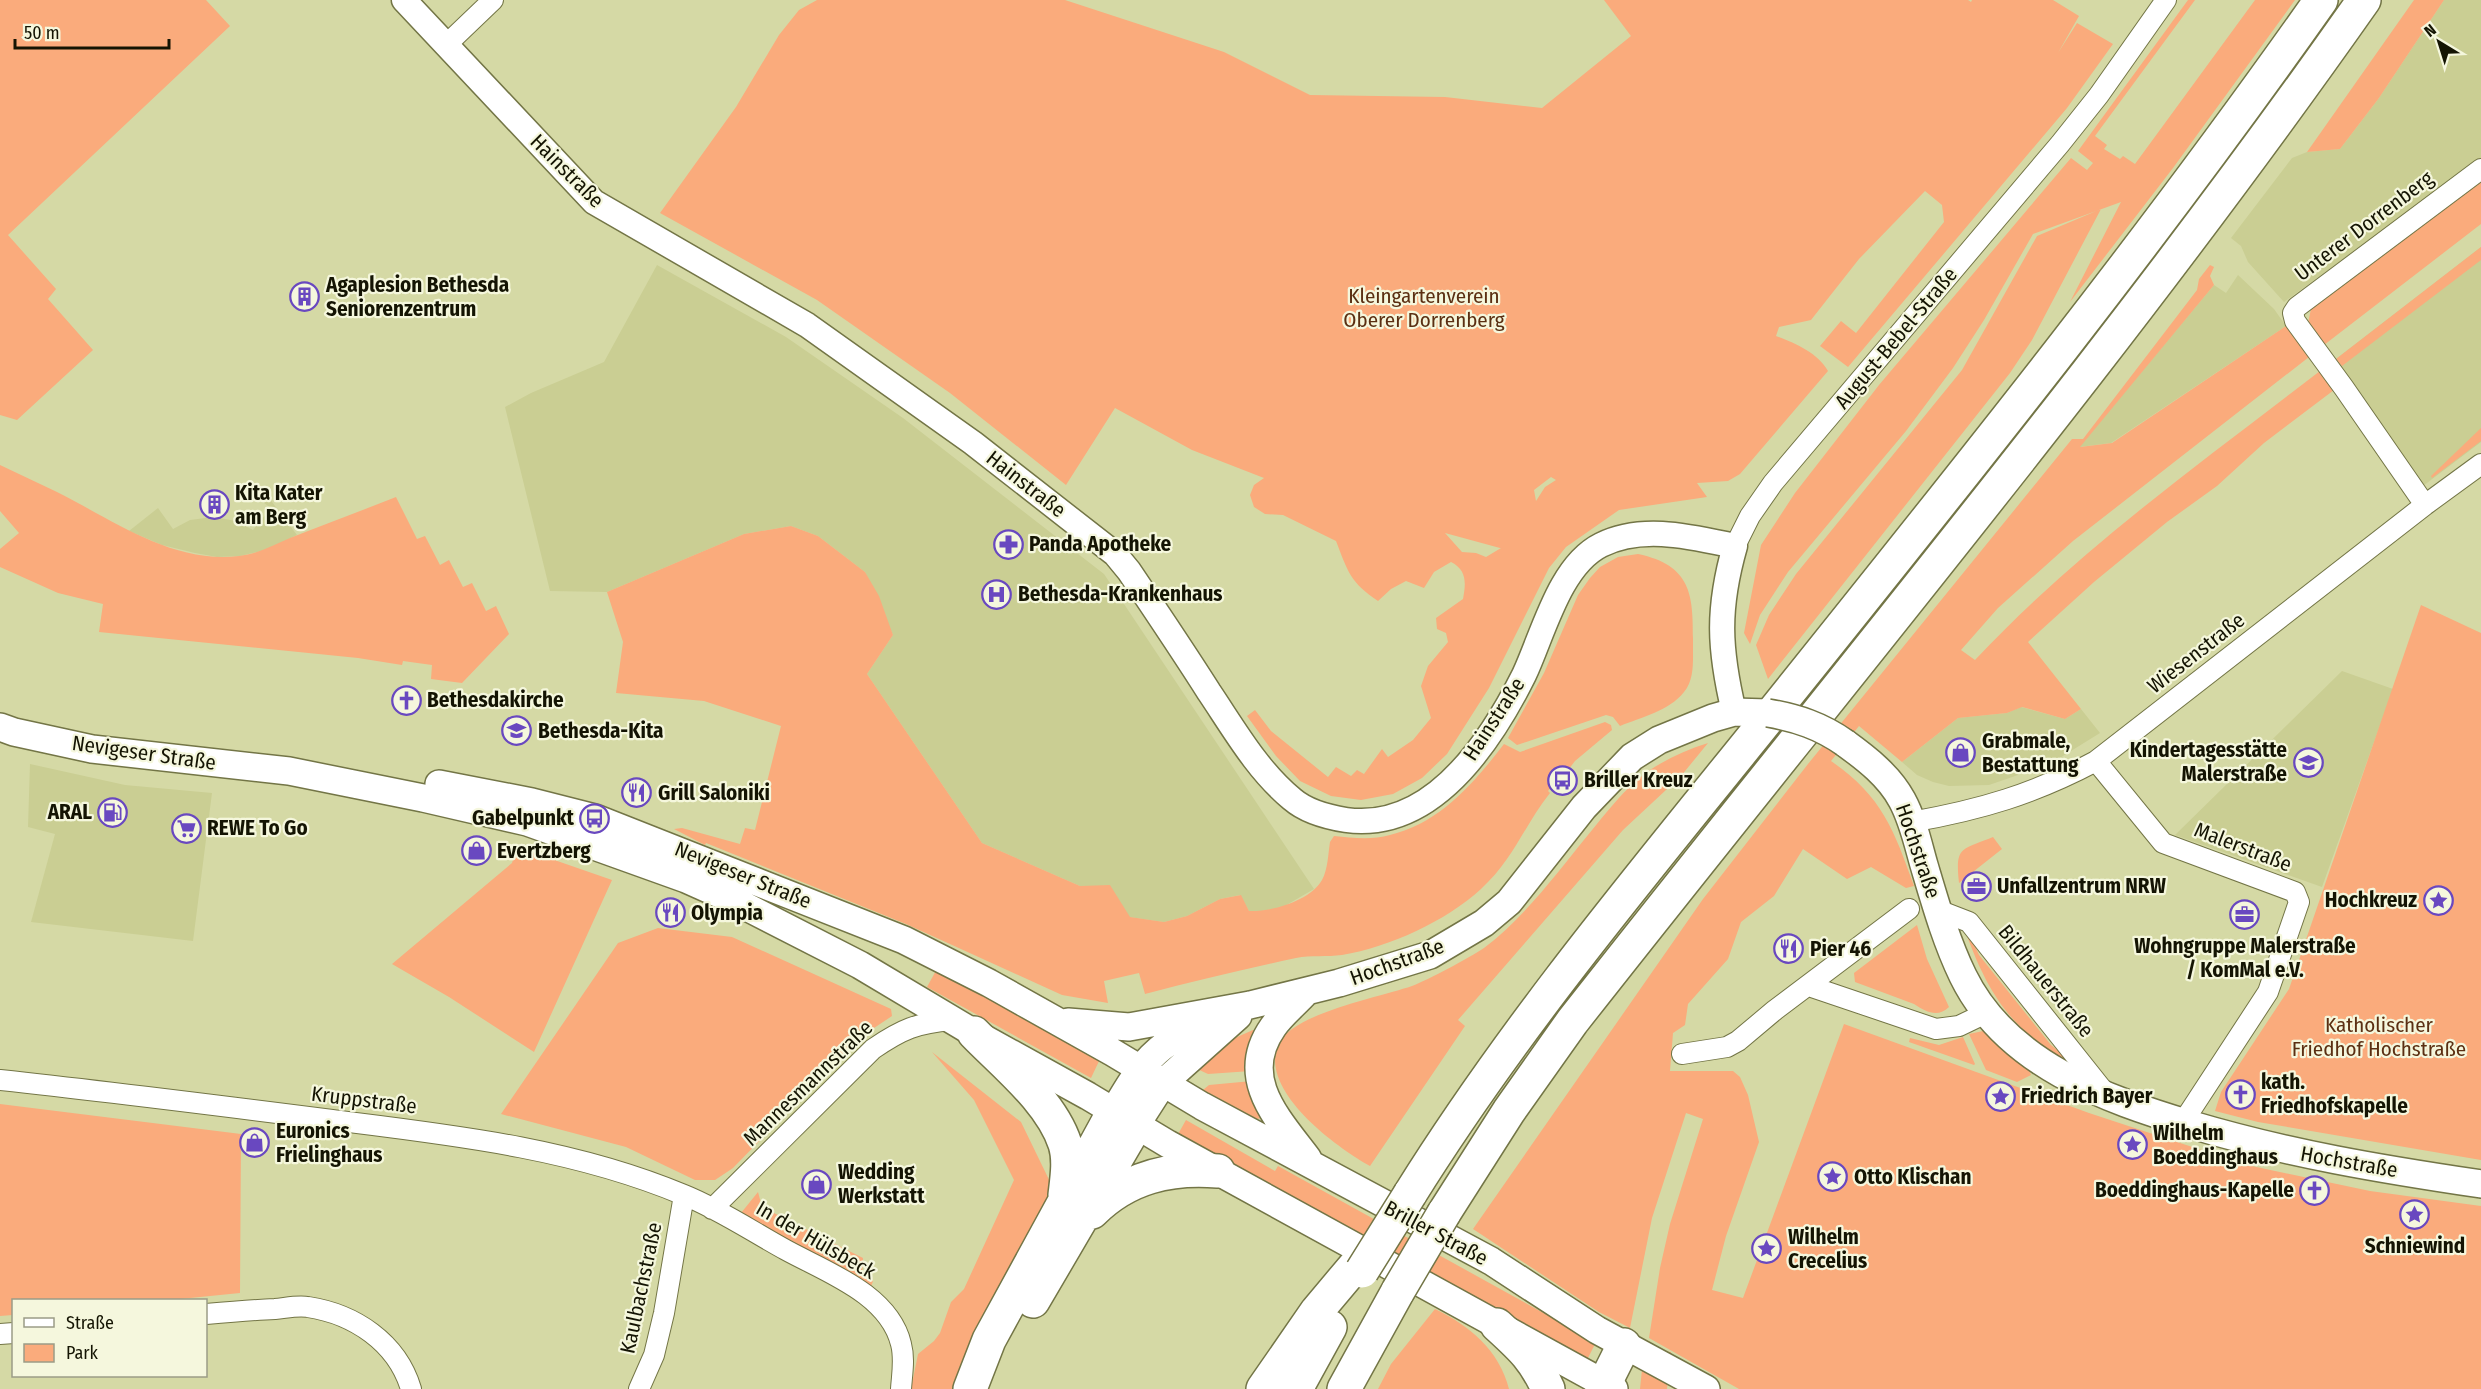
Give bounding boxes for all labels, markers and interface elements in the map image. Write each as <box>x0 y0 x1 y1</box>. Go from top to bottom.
scale bar <box>15 12 170 50</box>
north arrow <box>2409 12 2469 72</box>
text: N <box>2420 20 2440 41</box>
text: 50 m <box>24 22 60 44</box>
street label: Hainstraße <box>525 129 609 213</box>
street label: Unterer Dorrenberg <box>2290 165 2439 287</box>
street label: August-Bebel-Straße <box>1829 262 1963 414</box>
place label: Agaplesion Bethesda Seniorenzentrum <box>325 272 509 322</box>
building icon: Agaplesion Bethesda Seniorenzentrum <box>289 281 321 313</box>
park label: Kleingartenverein Oberer Dorrenberg <box>1343 283 1505 333</box>
street label: Hainstraße <box>981 445 1071 523</box>
place label: Kita Kater am Berg <box>235 480 323 530</box>
building icon: Kita Kater am Berg <box>198 489 230 521</box>
pharmacy icon: Panda Apotheke <box>992 528 1024 560</box>
place label: Panda Apotheke <box>1029 531 1172 557</box>
hospital icon: Bethesda-Krankenhaus <box>981 578 1013 610</box>
place label: Bethesda-Krankenhaus <box>1018 581 1223 607</box>
street label: Wiesenstraße <box>2142 607 2250 699</box>
street label: Hainstraße <box>1458 673 1530 765</box>
church icon: Bethesdakirche <box>390 684 422 716</box>
place label: Bethesdakirche <box>427 687 564 713</box>
school or university icon: Bethesda-Kita <box>501 715 533 747</box>
place label: Bethesda-Kita <box>538 718 664 744</box>
place label: Grabmale, Bestattung <box>1982 728 2079 778</box>
street label: Nevigeser Straße <box>70 730 218 776</box>
shop icon: Grabmale, Bestattung <box>1945 737 1977 769</box>
place label: Kindertagesstätte Malerstraße <box>2130 737 2287 787</box>
school or university icon: Kindertagesstätte Malerstraße <box>2292 746 2324 778</box>
bus stop icon: Briller Kreuz <box>1547 764 1579 796</box>
place label: Briller Kreuz <box>1584 767 1693 793</box>
restaurant icon: Grill Saloniki <box>621 777 653 809</box>
place label: Grill Saloniki <box>658 780 770 806</box>
fuel station icon: ARAL <box>97 796 129 828</box>
place label: ARAL <box>47 799 92 825</box>
street label: Hochstraße <box>1890 800 1946 902</box>
bus stop icon: Gabelpunkt <box>579 802 611 834</box>
place label: Gabelpunkt <box>472 805 575 831</box>
supermarket icon: REWE To Go <box>170 812 202 844</box>
place label: REWE To Go <box>207 815 308 841</box>
street label: Malerstraße <box>2191 817 2295 877</box>
shop icon: Evertzberg <box>460 835 492 867</box>
street label: Nevigeser Straße <box>671 836 815 914</box>
place label: Evertzberg <box>497 838 591 864</box>
office icon: Unfallzentrum NRW <box>1960 870 1992 902</box>
place label: Unfallzentrum NRW <box>1997 873 2167 899</box>
place icon: Hochkreuz <box>2422 884 2454 916</box>
place label: Hochkreuz <box>2325 887 2417 913</box>
restaurant icon: Olympia <box>654 897 686 929</box>
office icon: Wohngruppe Malerstraße / KomMal e.V. <box>2229 899 2261 931</box>
place label: Olympia <box>691 900 763 926</box>
street label: Bildhauerstraße <box>1993 919 2099 1043</box>
street label: Hochstraße <box>1346 933 1448 991</box>
restaurant icon: Pier 46 <box>1773 933 1805 965</box>
place label: Wohngruppe Malerstraße / KomMal e.V. <box>2134 933 2356 983</box>
place label: Pier 46 <box>1810 936 1871 962</box>
park label: Katholischer Friedhof Hochstraße <box>2292 1012 2466 1062</box>
street label: Mannesmannstraße <box>738 1015 878 1151</box>
place label: kath. Friedhofskapelle <box>2261 1069 2408 1119</box>
church icon: kath. Friedhofskapelle <box>2224 1078 2256 1110</box>
place icon: Friedrich Bayer <box>1984 1080 2016 1112</box>
street label: Kruppstraße <box>310 1081 418 1119</box>
place label: Friedrich Bayer <box>2021 1083 2153 1109</box>
place label: Euronics Frielinghaus <box>276 1118 382 1168</box>
place label: Wilhelm Boeddinghaus <box>2153 1120 2278 1170</box>
shop icon: Euronics Frielinghaus <box>239 1127 271 1159</box>
place icon: Wilhelm Boeddinghaus <box>2116 1129 2148 1161</box>
street label: Hochstraße <box>2298 1141 2400 1183</box>
place label: Wedding Werkstatt <box>838 1159 925 1209</box>
place icon: Otto Klischan <box>1817 1161 1849 1193</box>
place label: Otto Klischan <box>1854 1164 1971 1190</box>
shop icon: Wedding Werkstatt <box>801 1168 833 1200</box>
church icon: Boeddinghaus-Kapelle <box>2299 1174 2331 1206</box>
place label: Boeddinghaus-Kapelle <box>2095 1177 2294 1203</box>
street label: In der Hülsbeck <box>752 1195 881 1285</box>
street label: Briller Straße <box>1380 1195 1492 1271</box>
place icon: Schniewind <box>2399 1199 2431 1231</box>
street label: Kaulbachstraße <box>614 1220 668 1356</box>
place label: Wilhelm Crecelius <box>1788 1224 1867 1274</box>
place icon: Wilhelm Crecelius <box>1751 1233 1783 1265</box>
place label: Schniewind <box>2365 1233 2465 1259</box>
legend <box>12 1299 207 1377</box>
text: Straße <box>66 1312 114 1334</box>
text: Park <box>66 1342 99 1364</box>

